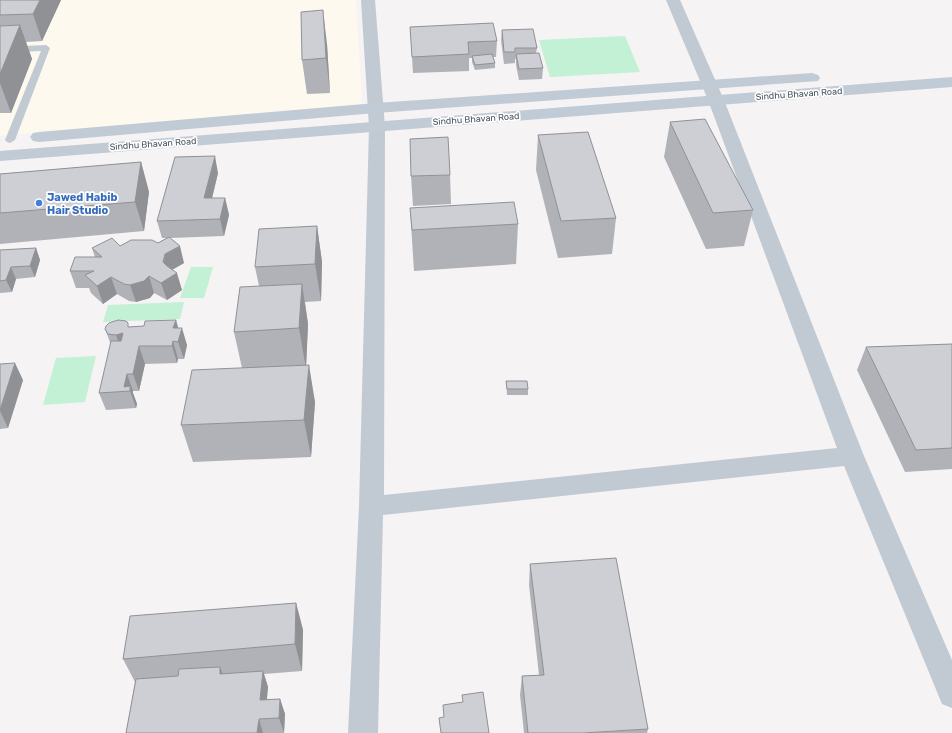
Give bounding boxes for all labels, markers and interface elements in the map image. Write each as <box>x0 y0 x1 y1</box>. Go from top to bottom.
street label: Sindhu Bhavan Road <box>755 86 843 102</box>
street label: Sindhu Bhavan Road <box>432 111 520 127</box>
street label: Sindhu Bhavan Road <box>109 136 197 152</box>
place label: Jawed Habib Hair Studio <box>47 191 117 217</box>
marker: Jawed Habib Hair Studio <box>34 198 44 208</box>

